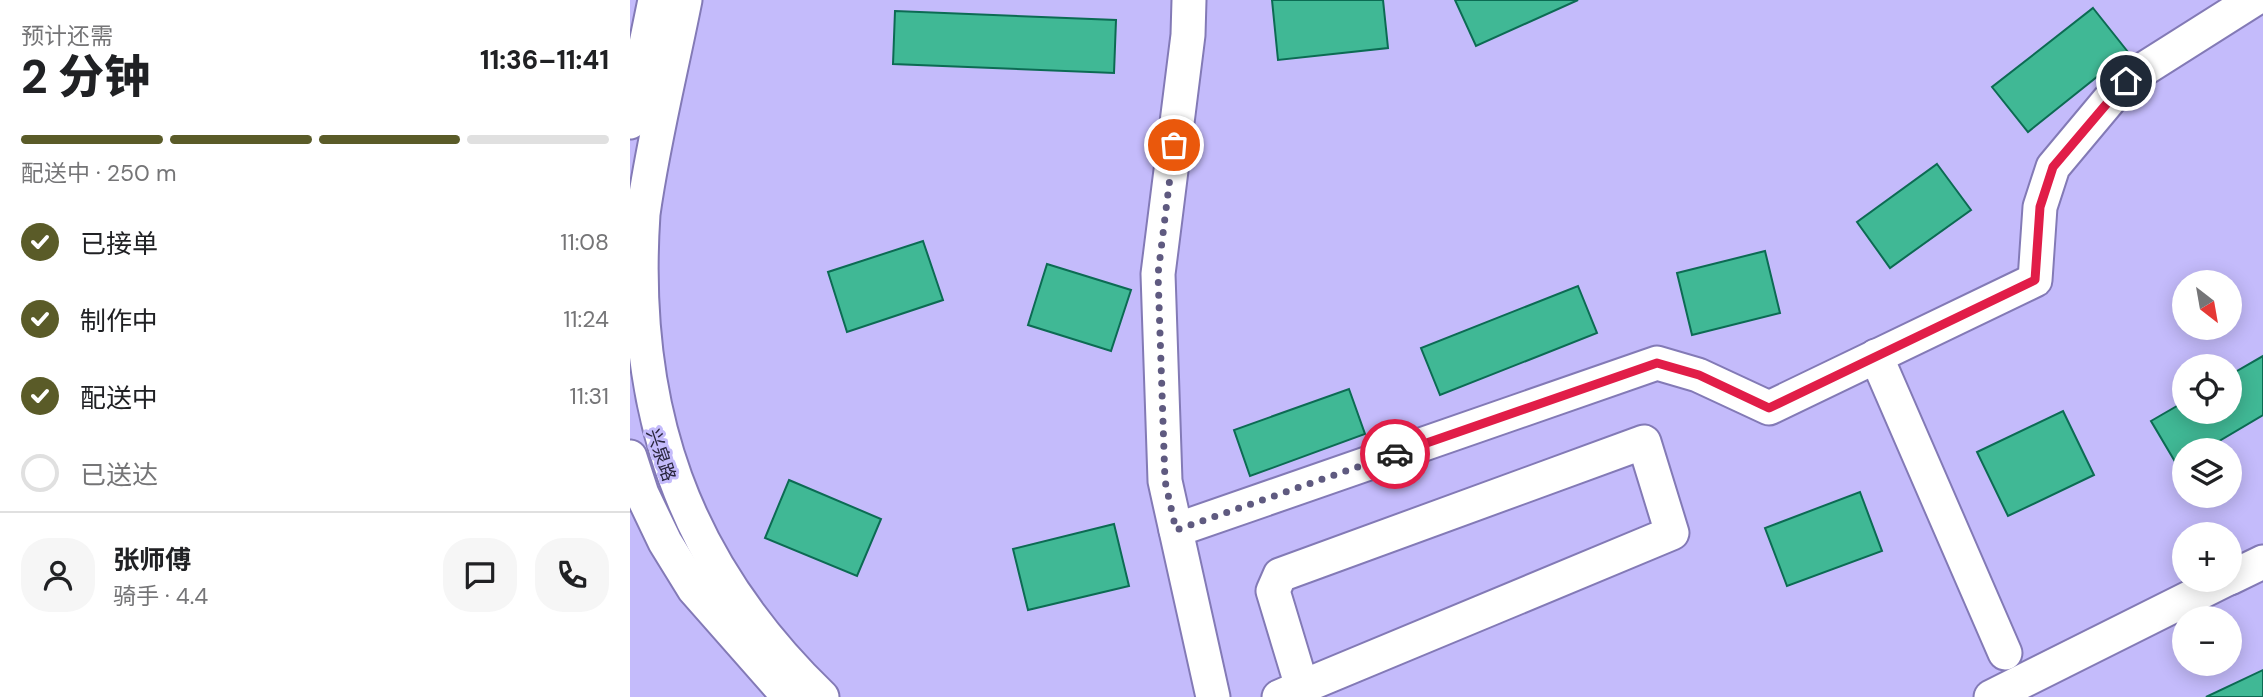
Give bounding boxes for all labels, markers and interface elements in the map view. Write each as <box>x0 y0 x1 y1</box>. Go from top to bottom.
text: 预计还需 <box>21 21 113 51</box>
text: 11:36–11:41 <box>480 43 609 77</box>
text: 2 分钟 <box>21 47 150 107</box>
pin <box>2096 51 2156 111</box>
icon: home <box>2107 62 2145 100</box>
pin <box>1144 115 1204 175</box>
icon: bag <box>1155 126 1193 164</box>
text: 配送中 · 250 m <box>21 158 176 188</box>
icon: check <box>21 223 59 261</box>
text: 已接单 <box>80 227 158 261</box>
text: 11:08 <box>560 227 609 257</box>
north arrow <box>2172 270 2242 340</box>
map controls <box>2172 270 2242 676</box>
icon: check <box>21 300 59 338</box>
text: 制作中 <box>80 304 158 338</box>
text: 11:24 <box>563 304 609 334</box>
button: locate <box>2172 354 2242 424</box>
icon: check <box>21 377 59 415</box>
text: 配送中 <box>80 381 158 415</box>
text: 11:31 <box>570 381 609 411</box>
courier <box>1360 419 1430 489</box>
street label: 兴泉路 <box>641 426 681 484</box>
icon: car <box>1376 435 1414 473</box>
button: layers <box>2172 438 2242 508</box>
text: 已送达 <box>80 458 158 492</box>
button: + <box>2172 522 2242 592</box>
button: person <box>21 538 95 612</box>
button: chat <box>443 538 517 612</box>
button: phone <box>535 538 609 612</box>
text: 张师傅 <box>113 543 191 577</box>
text: 骑手 · 4.4 <box>113 581 208 611</box>
button: − <box>2172 606 2242 676</box>

